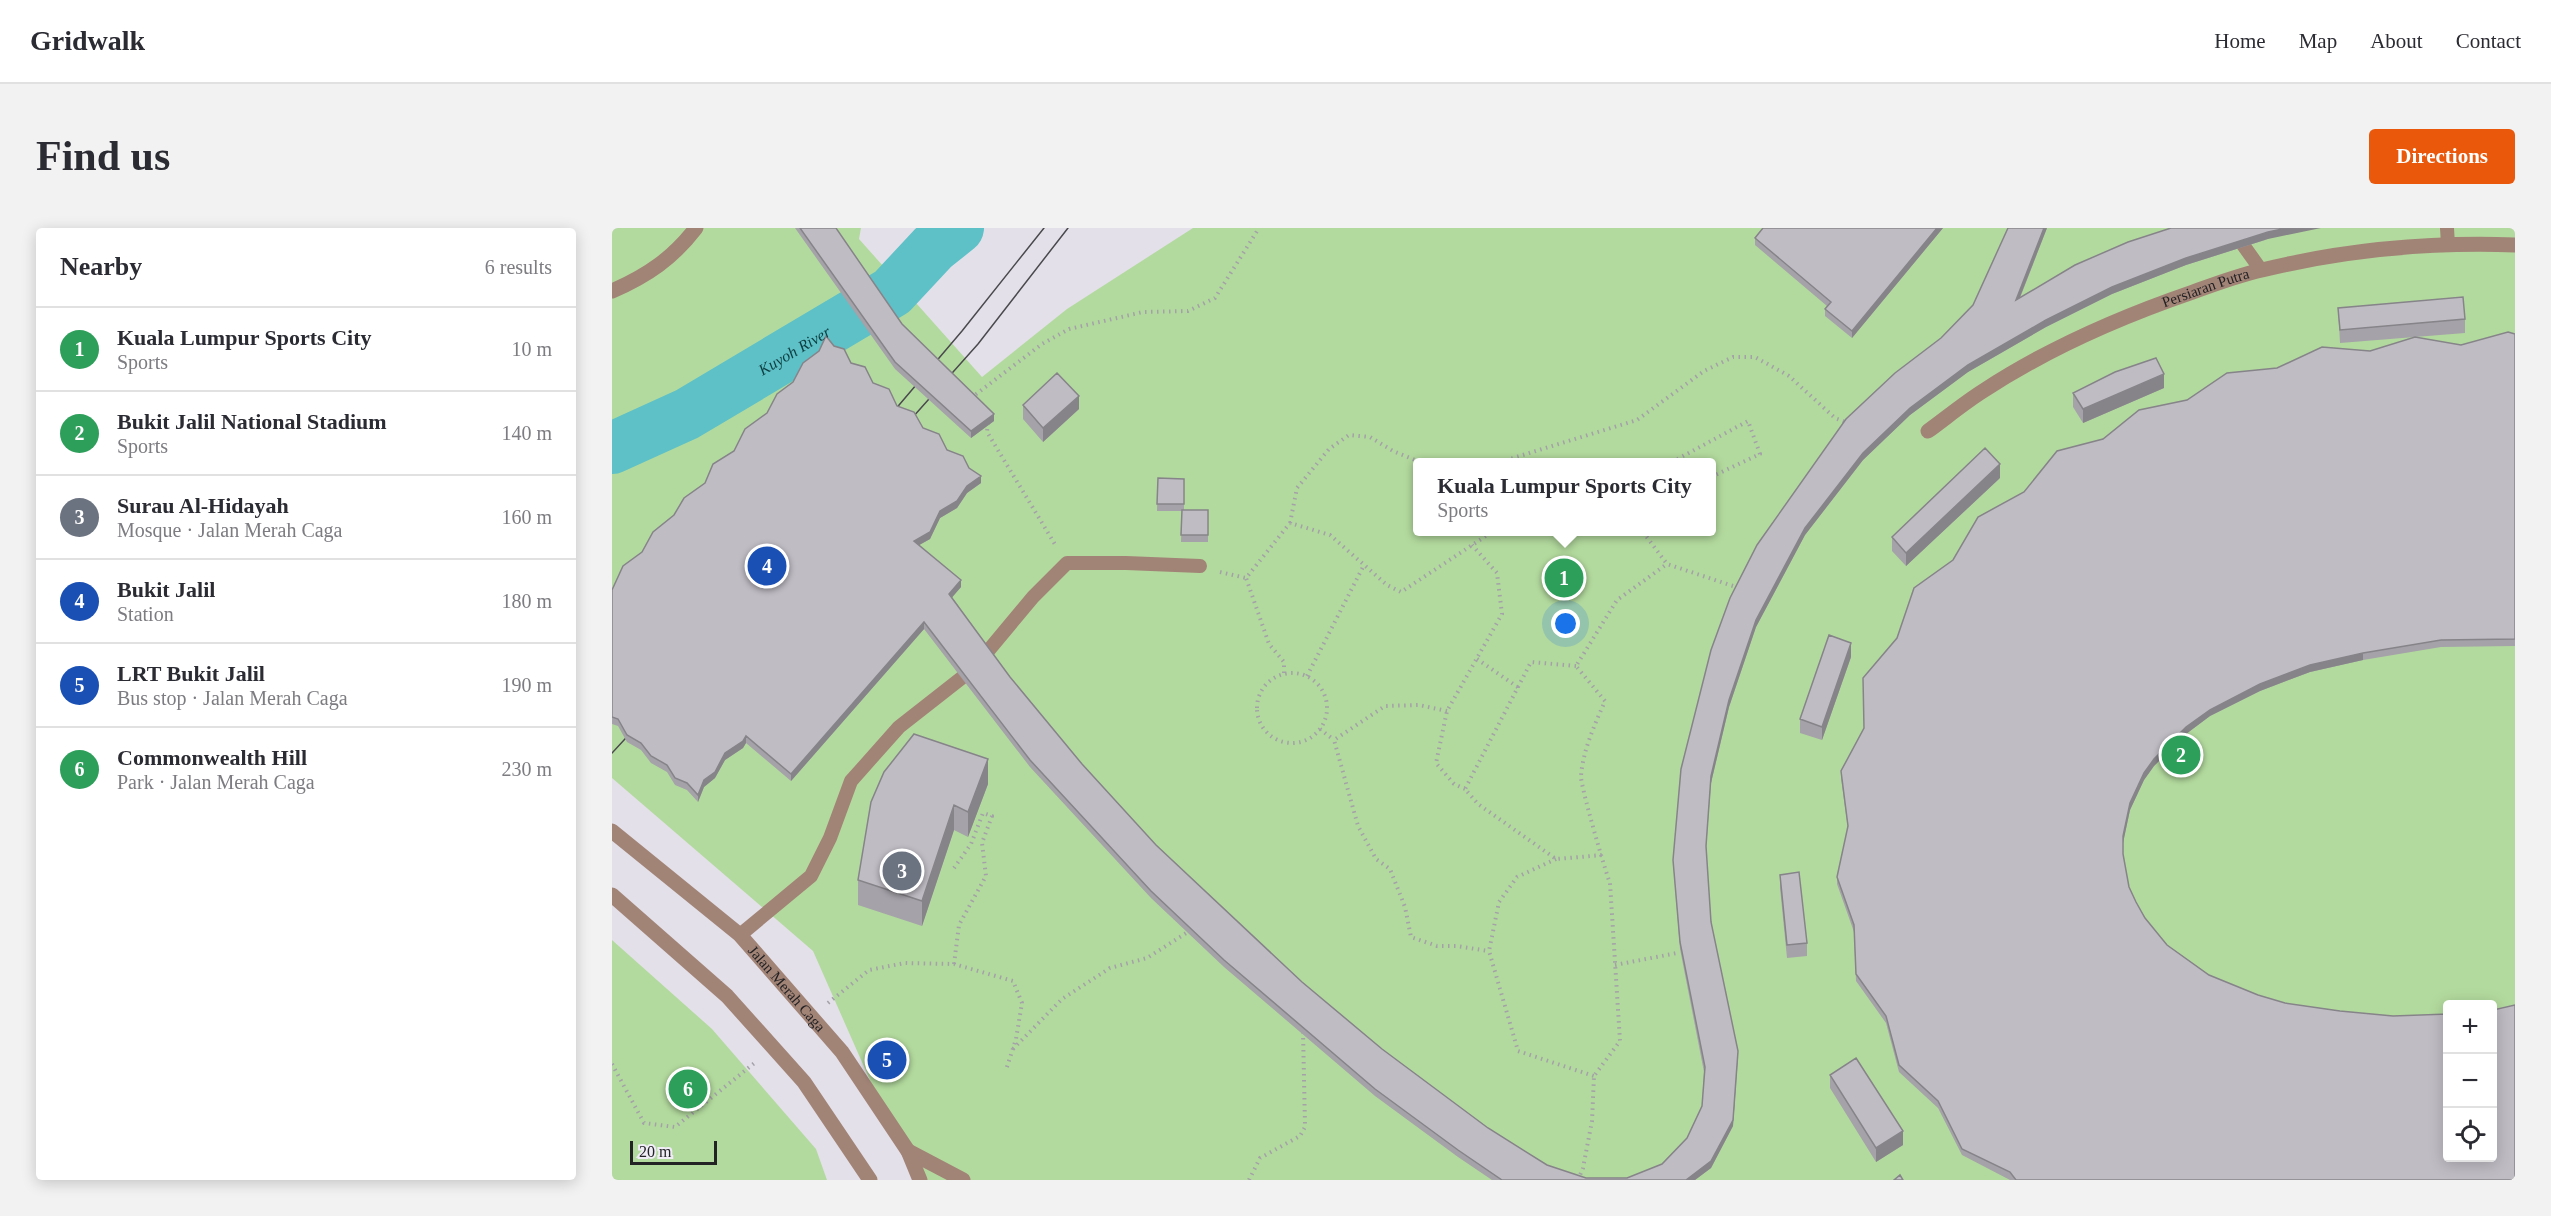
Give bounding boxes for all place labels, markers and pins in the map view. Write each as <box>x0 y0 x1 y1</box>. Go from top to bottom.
pin: 4 <box>748 544 786 588</box>
pin: 1 <box>1544 556 1584 600</box>
pin: 2 <box>2162 732 2200 778</box>
pin: 3 <box>882 848 922 894</box>
pin: 5 <box>868 1038 906 1082</box>
pin: 6 <box>668 1066 708 1112</box>

